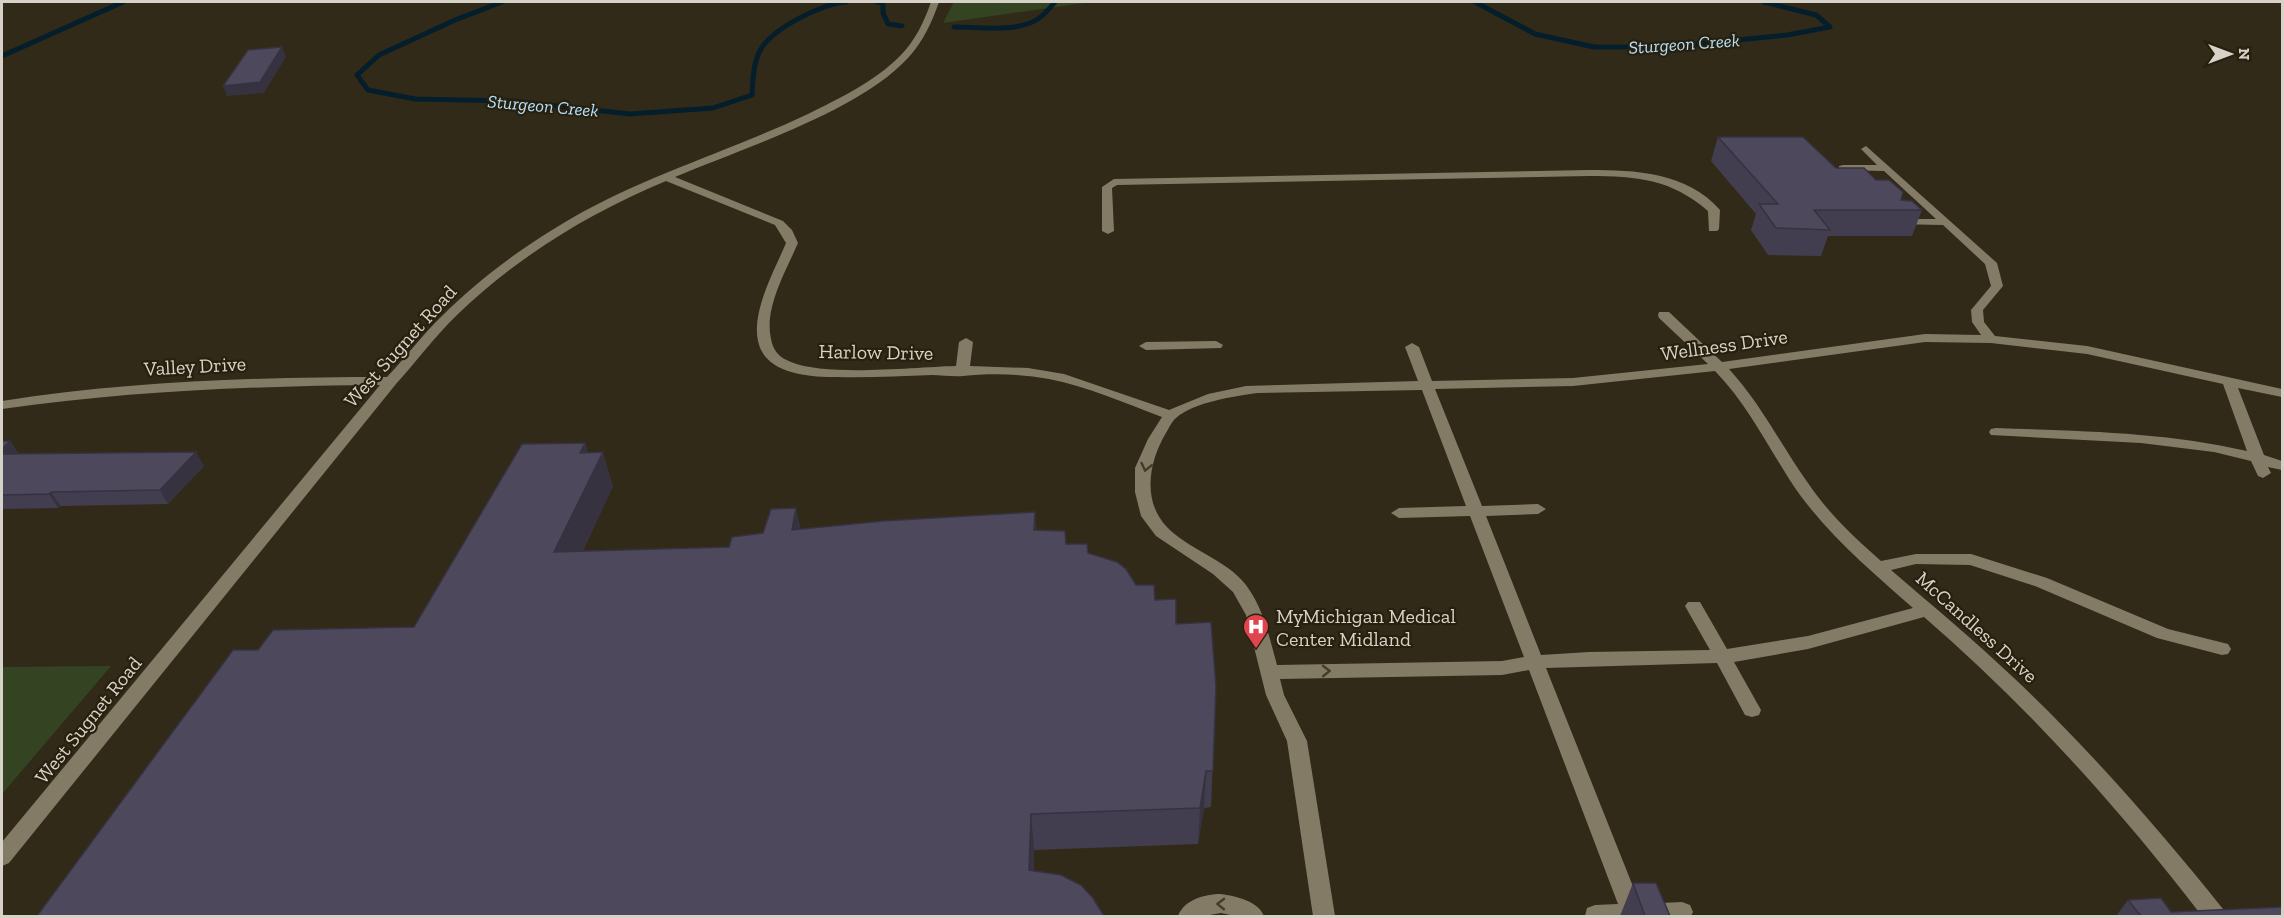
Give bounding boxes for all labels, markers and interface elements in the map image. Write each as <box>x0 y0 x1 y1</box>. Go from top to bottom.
north arrow <box>2200 24 2260 84</box>
water label: Sturgeon Creek <box>1628 29 1740 59</box>
text: N <box>2235 48 2254 60</box>
water label: Sturgeon Creek <box>487 90 599 122</box>
street label: West Sugnet Road <box>339 280 461 412</box>
street label: Wellness Drive <box>1659 324 1789 366</box>
street label: Harlow Drive <box>818 339 934 365</box>
street label: Valley Drive <box>142 351 247 381</box>
one-way arrow <box>1140 462 1153 472</box>
street label: McCandless Drive <box>1911 566 2043 688</box>
place label: MyMichigan Medical Center Midland <box>1276 604 1456 651</box>
hospital icon: MyMichigan Medical Center Midland <box>1241 612 1271 650</box>
street label: West Sugnet Road <box>29 652 147 788</box>
one-way arrow <box>1322 665 1331 677</box>
one-way arrow <box>1216 898 1225 911</box>

